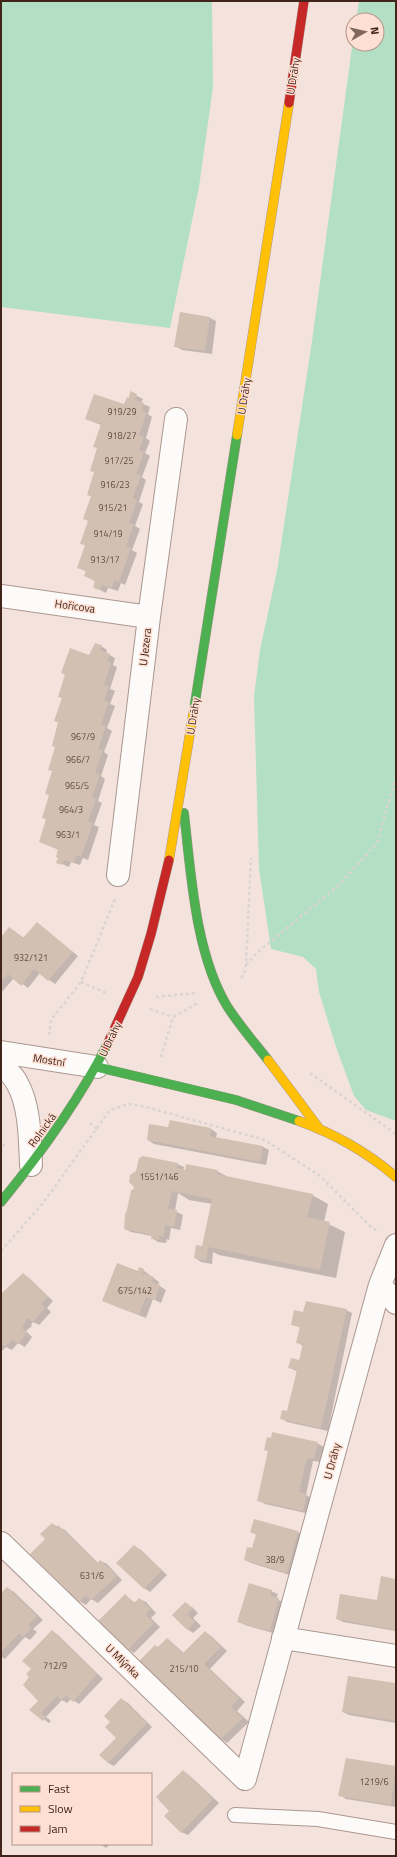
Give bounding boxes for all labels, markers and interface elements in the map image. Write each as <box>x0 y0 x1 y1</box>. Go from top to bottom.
north arrow <box>345 12 385 52</box>
text: N <box>366 26 383 35</box>
street label: U Dráhy <box>282 56 304 96</box>
street label: U Dráhy <box>233 376 255 416</box>
house number: 919/29 <box>108 405 136 418</box>
house number: 918/27 <box>108 429 136 442</box>
house number: 917/25 <box>105 454 133 467</box>
house number: 916/23 <box>101 478 129 491</box>
house number: 915/21 <box>99 501 127 514</box>
house number: 914/19 <box>94 527 122 540</box>
house number: 913/17 <box>91 553 119 566</box>
street label: Hořicova <box>54 595 97 617</box>
street label: U Jezera <box>135 627 155 667</box>
street label: U Dráhy <box>182 696 204 736</box>
house number: 967/9 <box>71 730 95 743</box>
house number: 966/7 <box>66 753 90 766</box>
house number: 965/5 <box>65 779 89 792</box>
house number: 964/3 <box>59 803 83 816</box>
house number: 963/1 <box>56 828 80 841</box>
house number: 932/121 <box>14 951 48 964</box>
street label: U Dráhy <box>95 1018 125 1059</box>
street label: Mostní <box>32 1050 68 1071</box>
street label: Rolnická <box>24 1109 60 1150</box>
house number: 1551/146 <box>140 1170 179 1183</box>
house number: 675/142 <box>118 1284 152 1297</box>
street label: U Dráhy <box>319 1440 345 1481</box>
house number: 38/9 <box>266 1553 284 1566</box>
house number: 631/6 <box>80 1569 104 1582</box>
street label: U Mlýnka <box>102 1640 144 1682</box>
house number: 712/9 <box>43 1659 67 1672</box>
house number: 215/10 <box>170 1662 198 1675</box>
legend <box>12 1773 152 1845</box>
house number: 1219/6 <box>360 1775 388 1788</box>
text: Fast <box>48 1779 71 1798</box>
text: Slow <box>48 1799 73 1818</box>
text: Jam <box>48 1819 68 1838</box>

